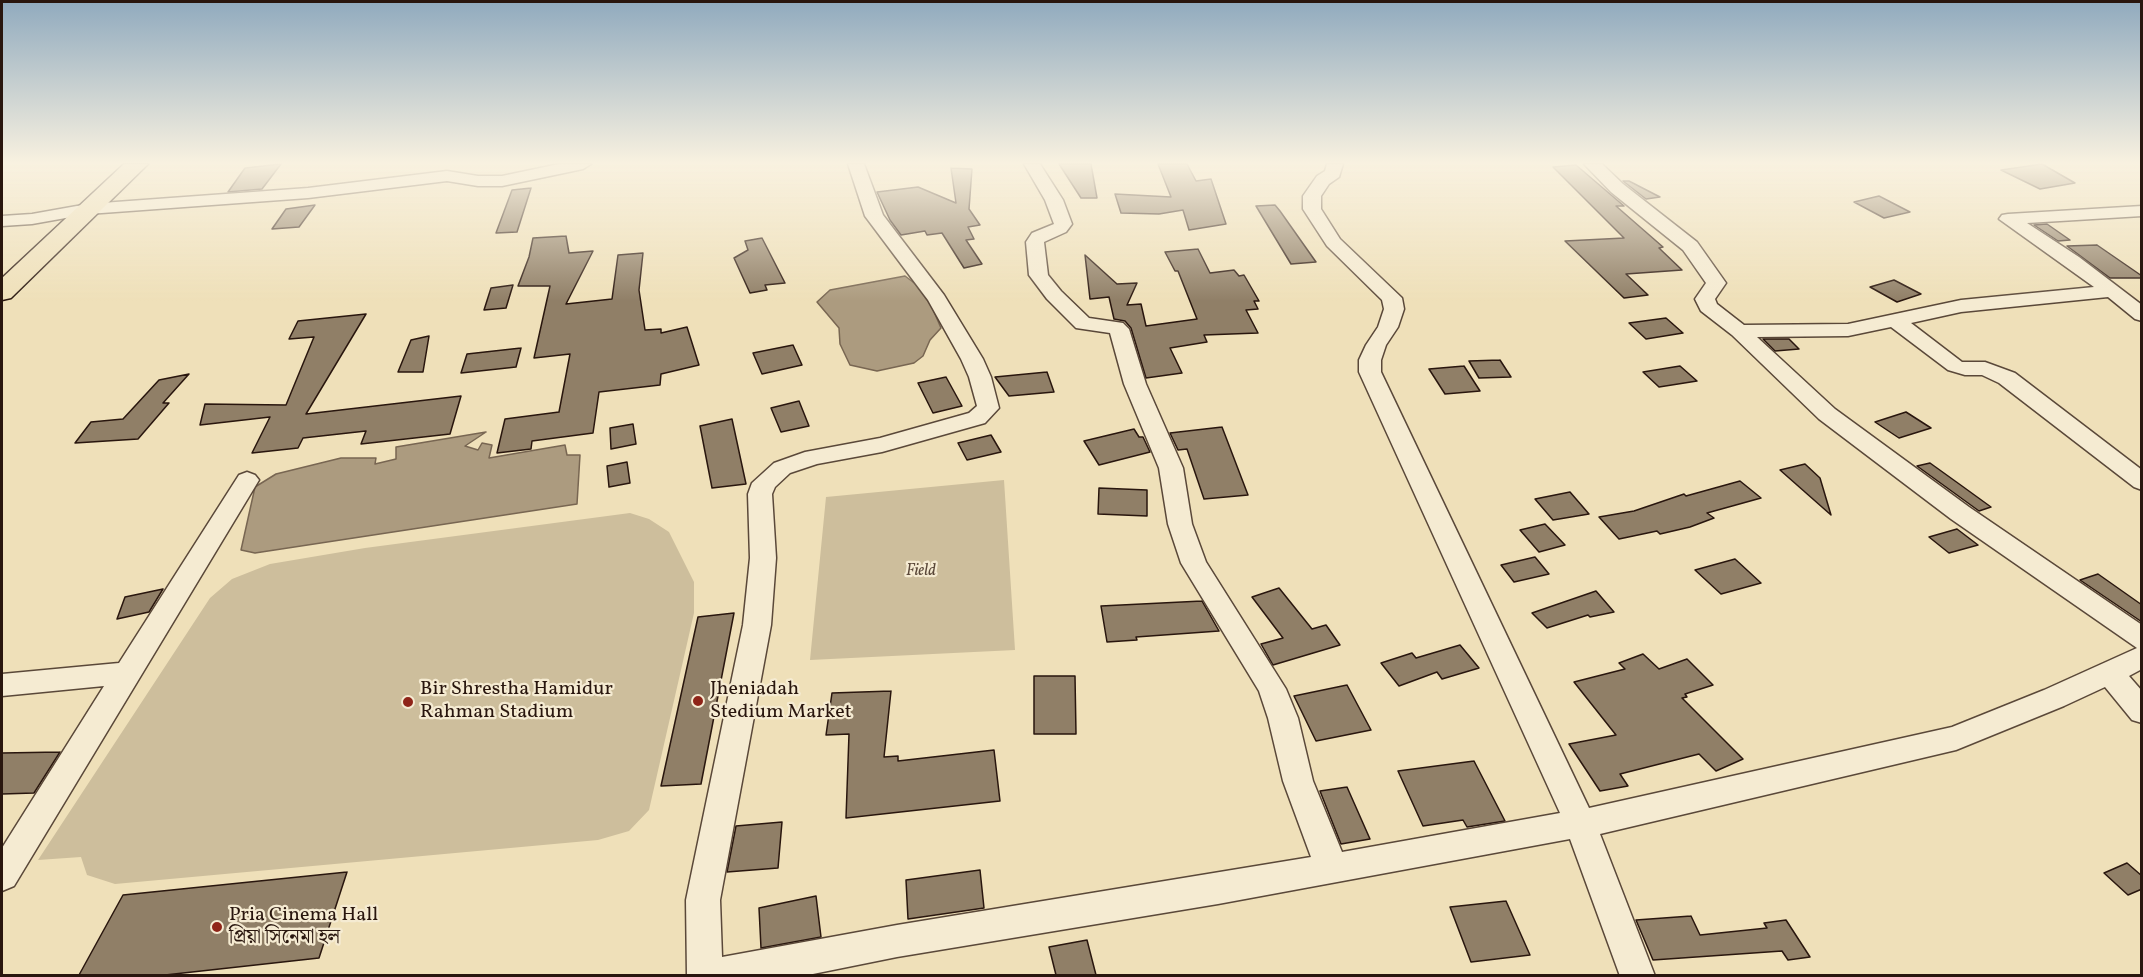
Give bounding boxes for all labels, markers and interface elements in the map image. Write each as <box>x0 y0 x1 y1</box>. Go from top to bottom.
park label: Field <box>906 562 936 582</box>
place label: Bir Shrestha Hamidur Rahman Stadium <box>420 678 613 725</box>
place label: Jheniadah Stedium Market <box>710 678 852 725</box>
marker: Jheniadah Stedium Market <box>691 694 705 708</box>
marker: Bir Shrestha Hamidur Rahman Stadium <box>401 695 415 709</box>
place label: Pria Cinema Hall প্রিয়া সিনেমা হল <box>229 904 378 951</box>
marker: Pria Cinema Hall প্রিয়া সিনেমা হল <box>210 920 224 934</box>

